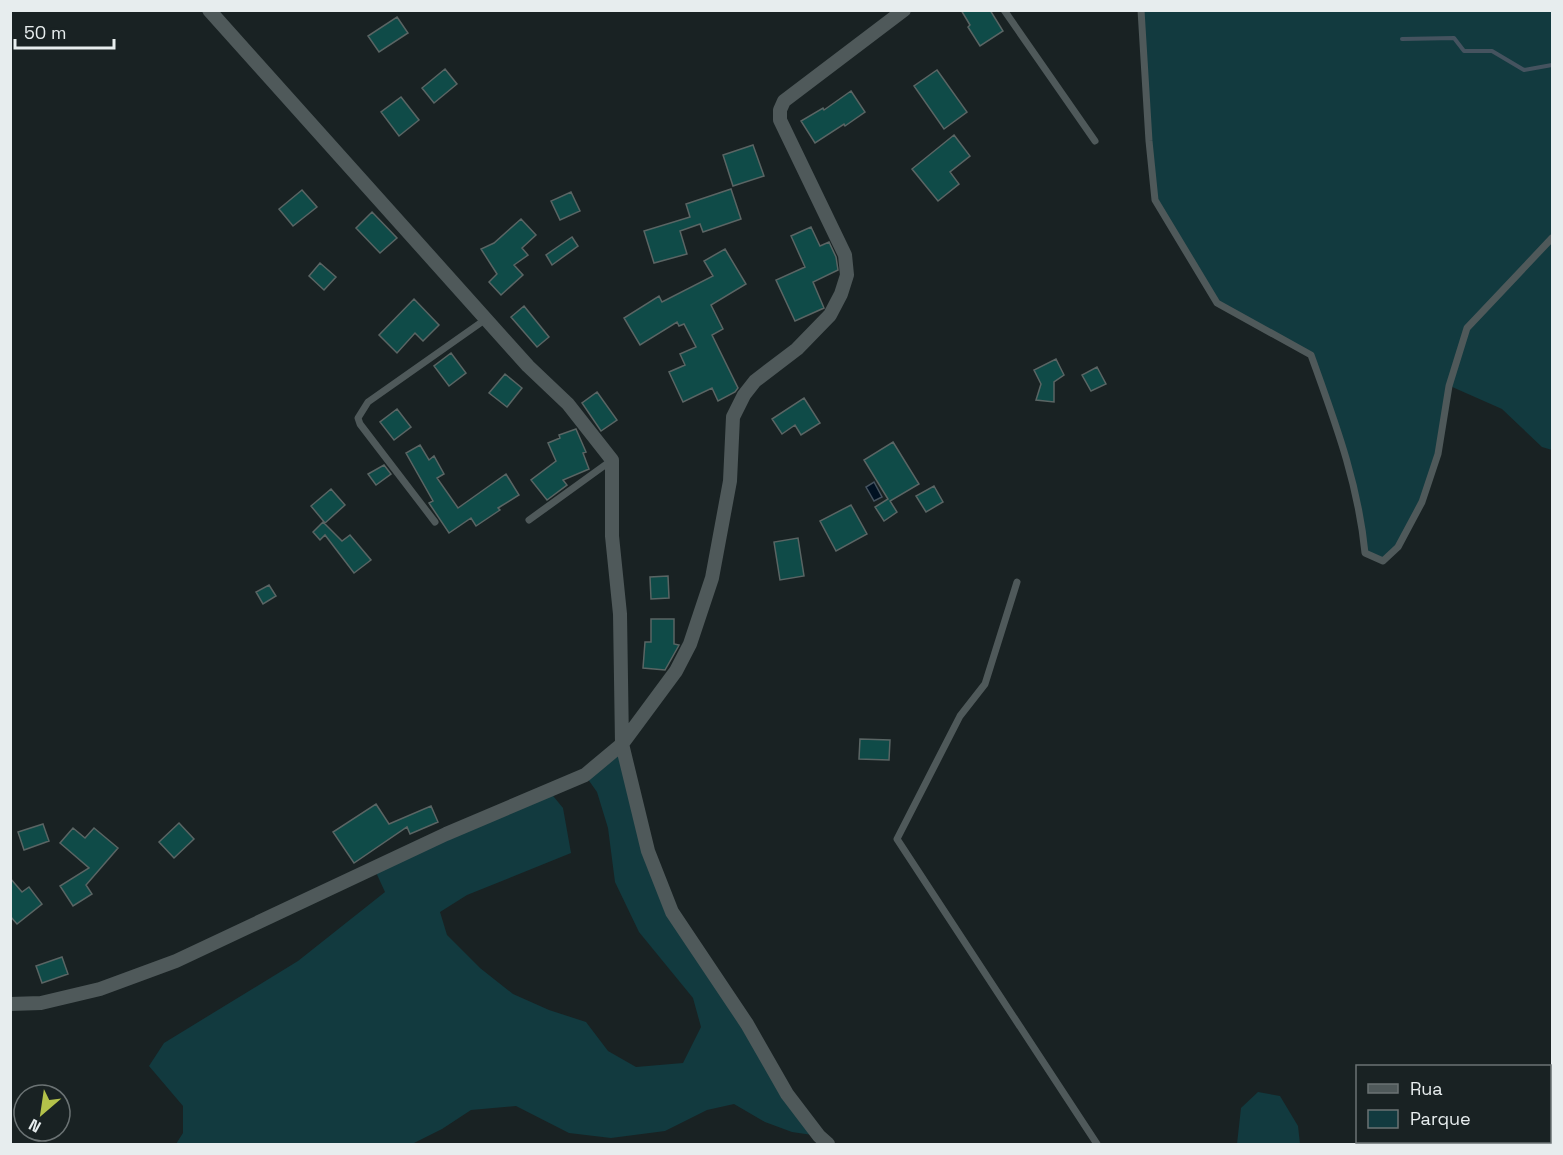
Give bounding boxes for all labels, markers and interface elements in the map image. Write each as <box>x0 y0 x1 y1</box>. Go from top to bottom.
scale bar <box>15 12 114 50</box>
text: 50 m <box>24 21 66 44</box>
legend <box>1356 1065 1551 1143</box>
text: Rua <box>1410 1077 1443 1100</box>
north arrow <box>12 1083 72 1143</box>
text: Parque <box>1410 1107 1471 1130</box>
text: N <box>25 1114 45 1137</box>

